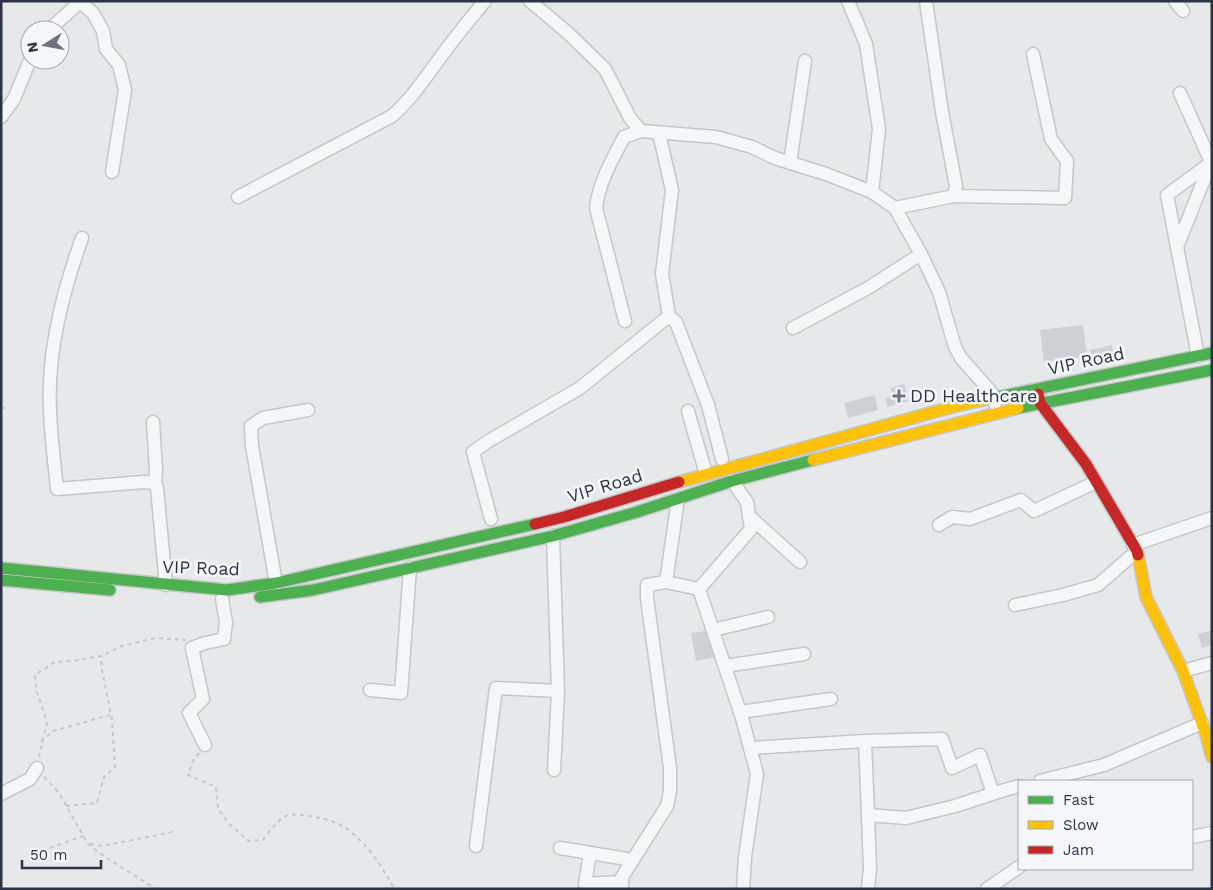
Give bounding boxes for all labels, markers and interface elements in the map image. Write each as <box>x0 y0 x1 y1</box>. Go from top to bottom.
north arrow <box>20 20 70 70</box>
text: N <box>23 41 41 54</box>
street label: VIP Road <box>1046 342 1126 379</box>
place label: DD Healthcare <box>910 385 1037 406</box>
marker: DD Healthcare <box>892 389 906 403</box>
street label: VIP Road <box>565 464 645 507</box>
street label: VIP Road <box>162 556 240 579</box>
legend <box>1018 780 1193 870</box>
text: Fast <box>1063 791 1095 809</box>
text: Slow <box>1063 816 1099 834</box>
scale bar <box>22 838 101 870</box>
text: Jam <box>1063 841 1094 859</box>
text: 50 m <box>30 846 67 864</box>

